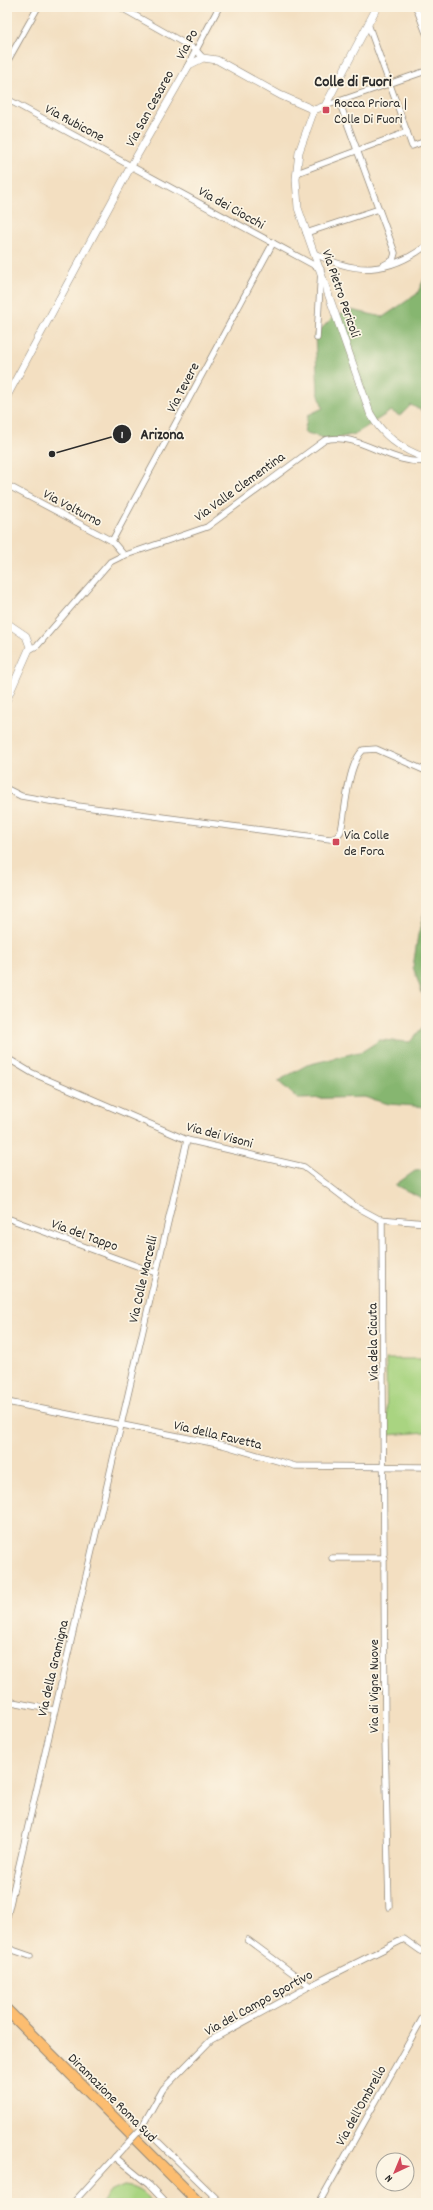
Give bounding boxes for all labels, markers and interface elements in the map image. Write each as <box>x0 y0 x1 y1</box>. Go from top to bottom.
street label: Via Po <box>172 26 204 64</box>
street label: Via San Cesareo <box>121 67 180 151</box>
district label: Colle di Fuori <box>314 71 392 94</box>
place label: Rocca Priora | Colle Di Fuori <box>334 94 407 130</box>
street label: Via Rubicone <box>41 100 107 148</box>
marker: Rocca Priora | Colle Di Fuori <box>321 105 331 115</box>
street label: Via dei Ciocchi <box>194 182 268 236</box>
street label: Via Pietro Pericoli <box>316 247 365 341</box>
street label: Via Tevere <box>162 359 205 417</box>
callout: Arizona <box>112 421 191 448</box>
text: Arizona <box>141 425 184 447</box>
text: 1 <box>121 427 124 444</box>
street label: Via Valle Clementina <box>191 448 290 527</box>
street label: Via Volturno <box>39 485 105 533</box>
place label: Via Colle de Fora <box>344 826 389 862</box>
marker: Via Colle de Fora <box>331 837 341 847</box>
street label: Via dei Visoni <box>184 1117 255 1155</box>
street label: Via del Tappo <box>48 1215 120 1257</box>
street label: Via Colle Marcelli <box>124 1233 164 1325</box>
street label: Via dela Cicuta <box>363 1302 385 1381</box>
street label: Via della Favetta <box>171 1416 264 1456</box>
street label: Via della Gramigna <box>33 1618 75 1719</box>
street label: Via di Vigne Nuove <box>365 1639 385 1733</box>
street label: Via del Campo Sportivo <box>201 1966 317 2042</box>
street label: Diramazione Roma Sud <box>62 2049 161 2148</box>
street label: Via dell'Ombrello <box>331 2062 392 2150</box>
north arrow <box>375 2152 415 2192</box>
text: N <box>382 2170 397 2185</box>

